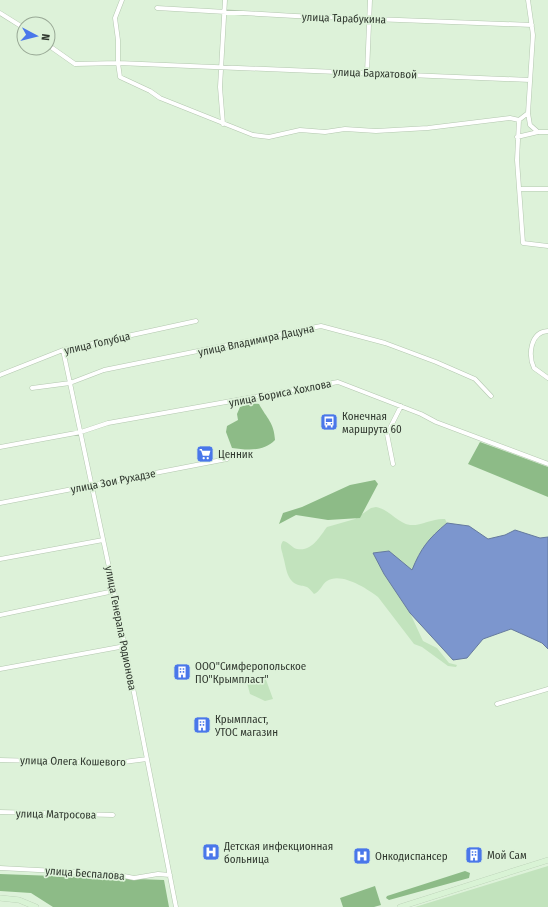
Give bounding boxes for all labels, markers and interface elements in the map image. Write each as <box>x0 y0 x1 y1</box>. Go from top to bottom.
street label: улица Тарабукина <box>302 11 386 26</box>
north arrow <box>16 16 56 56</box>
text: N <box>39 33 52 41</box>
street label: улица Бархатовой <box>333 66 417 81</box>
street label: улица Владимира Дацуна <box>197 322 315 359</box>
street label: улица Голубца <box>63 330 131 357</box>
street label: улица Бориса Хохлова <box>228 377 332 410</box>
place label: Конечная маршрута 60 <box>342 410 402 436</box>
bus stop icon: Конечная маршрута 60 <box>319 412 339 432</box>
supermarket icon: Ценник <box>195 444 215 464</box>
place label: Ценник <box>218 448 254 461</box>
street label: улица Зои Рухадзе <box>70 467 157 496</box>
street label: улица Генерала Родионова <box>102 565 139 691</box>
place label: ООО"Симферопольское ПО"Крымпласт" <box>195 660 306 686</box>
building icon: ООО"Симферопольское ПО"Крымпласт" <box>172 662 192 682</box>
place label: Крымпласт, УТОС магазин <box>214 713 278 739</box>
building icon: Крымпласт, УТОС магазин <box>192 715 212 735</box>
street label: улица Олега Кошевого <box>20 754 126 769</box>
street label: улица Матросова <box>16 807 96 822</box>
place label: Детская инфекционная больница <box>223 840 333 866</box>
hospital icon: Детская инфекционная больница <box>201 842 221 862</box>
building icon: Мой Сам <box>464 845 484 865</box>
hospital icon: Онкодиспансер <box>352 846 372 866</box>
place label: Мой Сам <box>487 849 527 862</box>
place label: Онкодиспансер <box>375 850 448 863</box>
street label: улица Беспалова <box>45 864 125 883</box>

